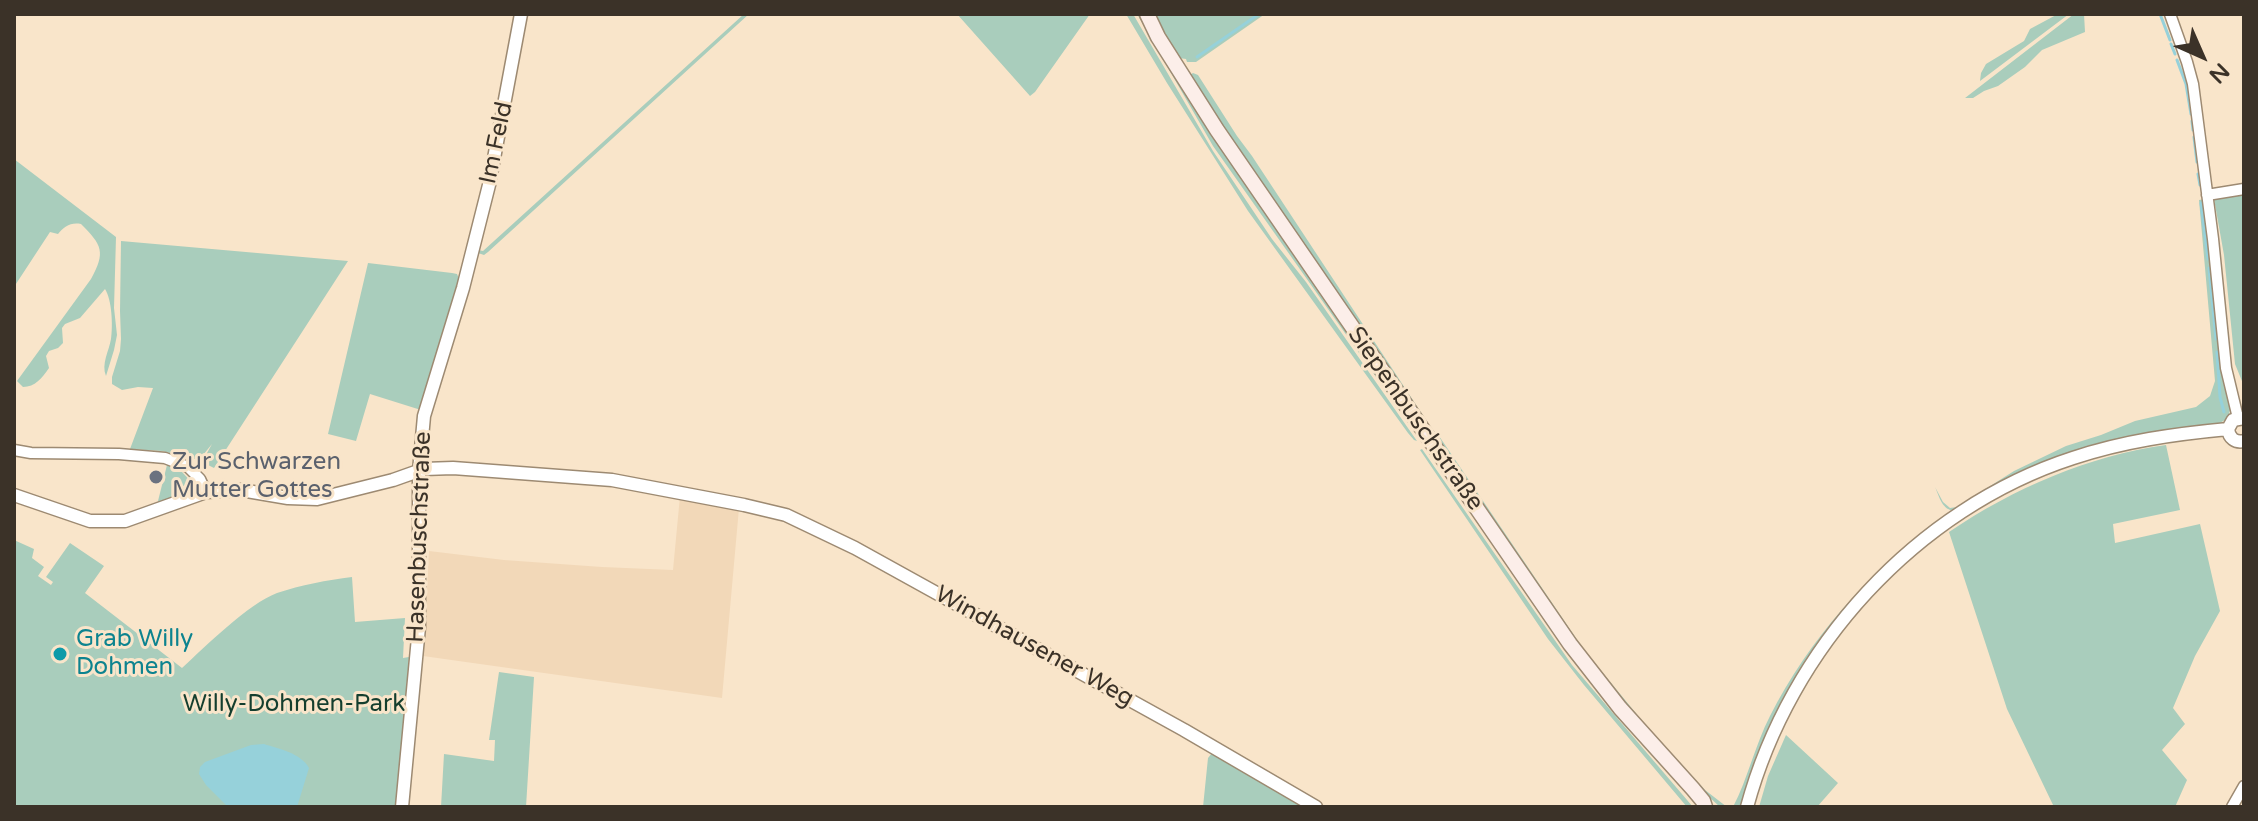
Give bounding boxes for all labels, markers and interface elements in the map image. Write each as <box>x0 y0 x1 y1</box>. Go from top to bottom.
north arrow <box>2162 16 2242 96</box>
text: N <box>2204 58 2234 88</box>
street label: Im Feld <box>474 99 520 187</box>
street label: Siepenbuschstraße <box>1341 322 1489 516</box>
street label: Hasenbuschstraße <box>402 431 438 643</box>
place label: Zur Schwarzen Mutter Gottes <box>172 449 341 505</box>
marker: Zur Schwarzen Mutter Gottes <box>147 468 165 486</box>
street label: Windhausener Weg <box>929 580 1139 714</box>
place label: Grab Willy Dohmen <box>76 626 193 682</box>
marker: Grab Willy Dohmen <box>51 645 69 663</box>
park label: Willy-Dohmen-Park <box>183 691 405 719</box>

